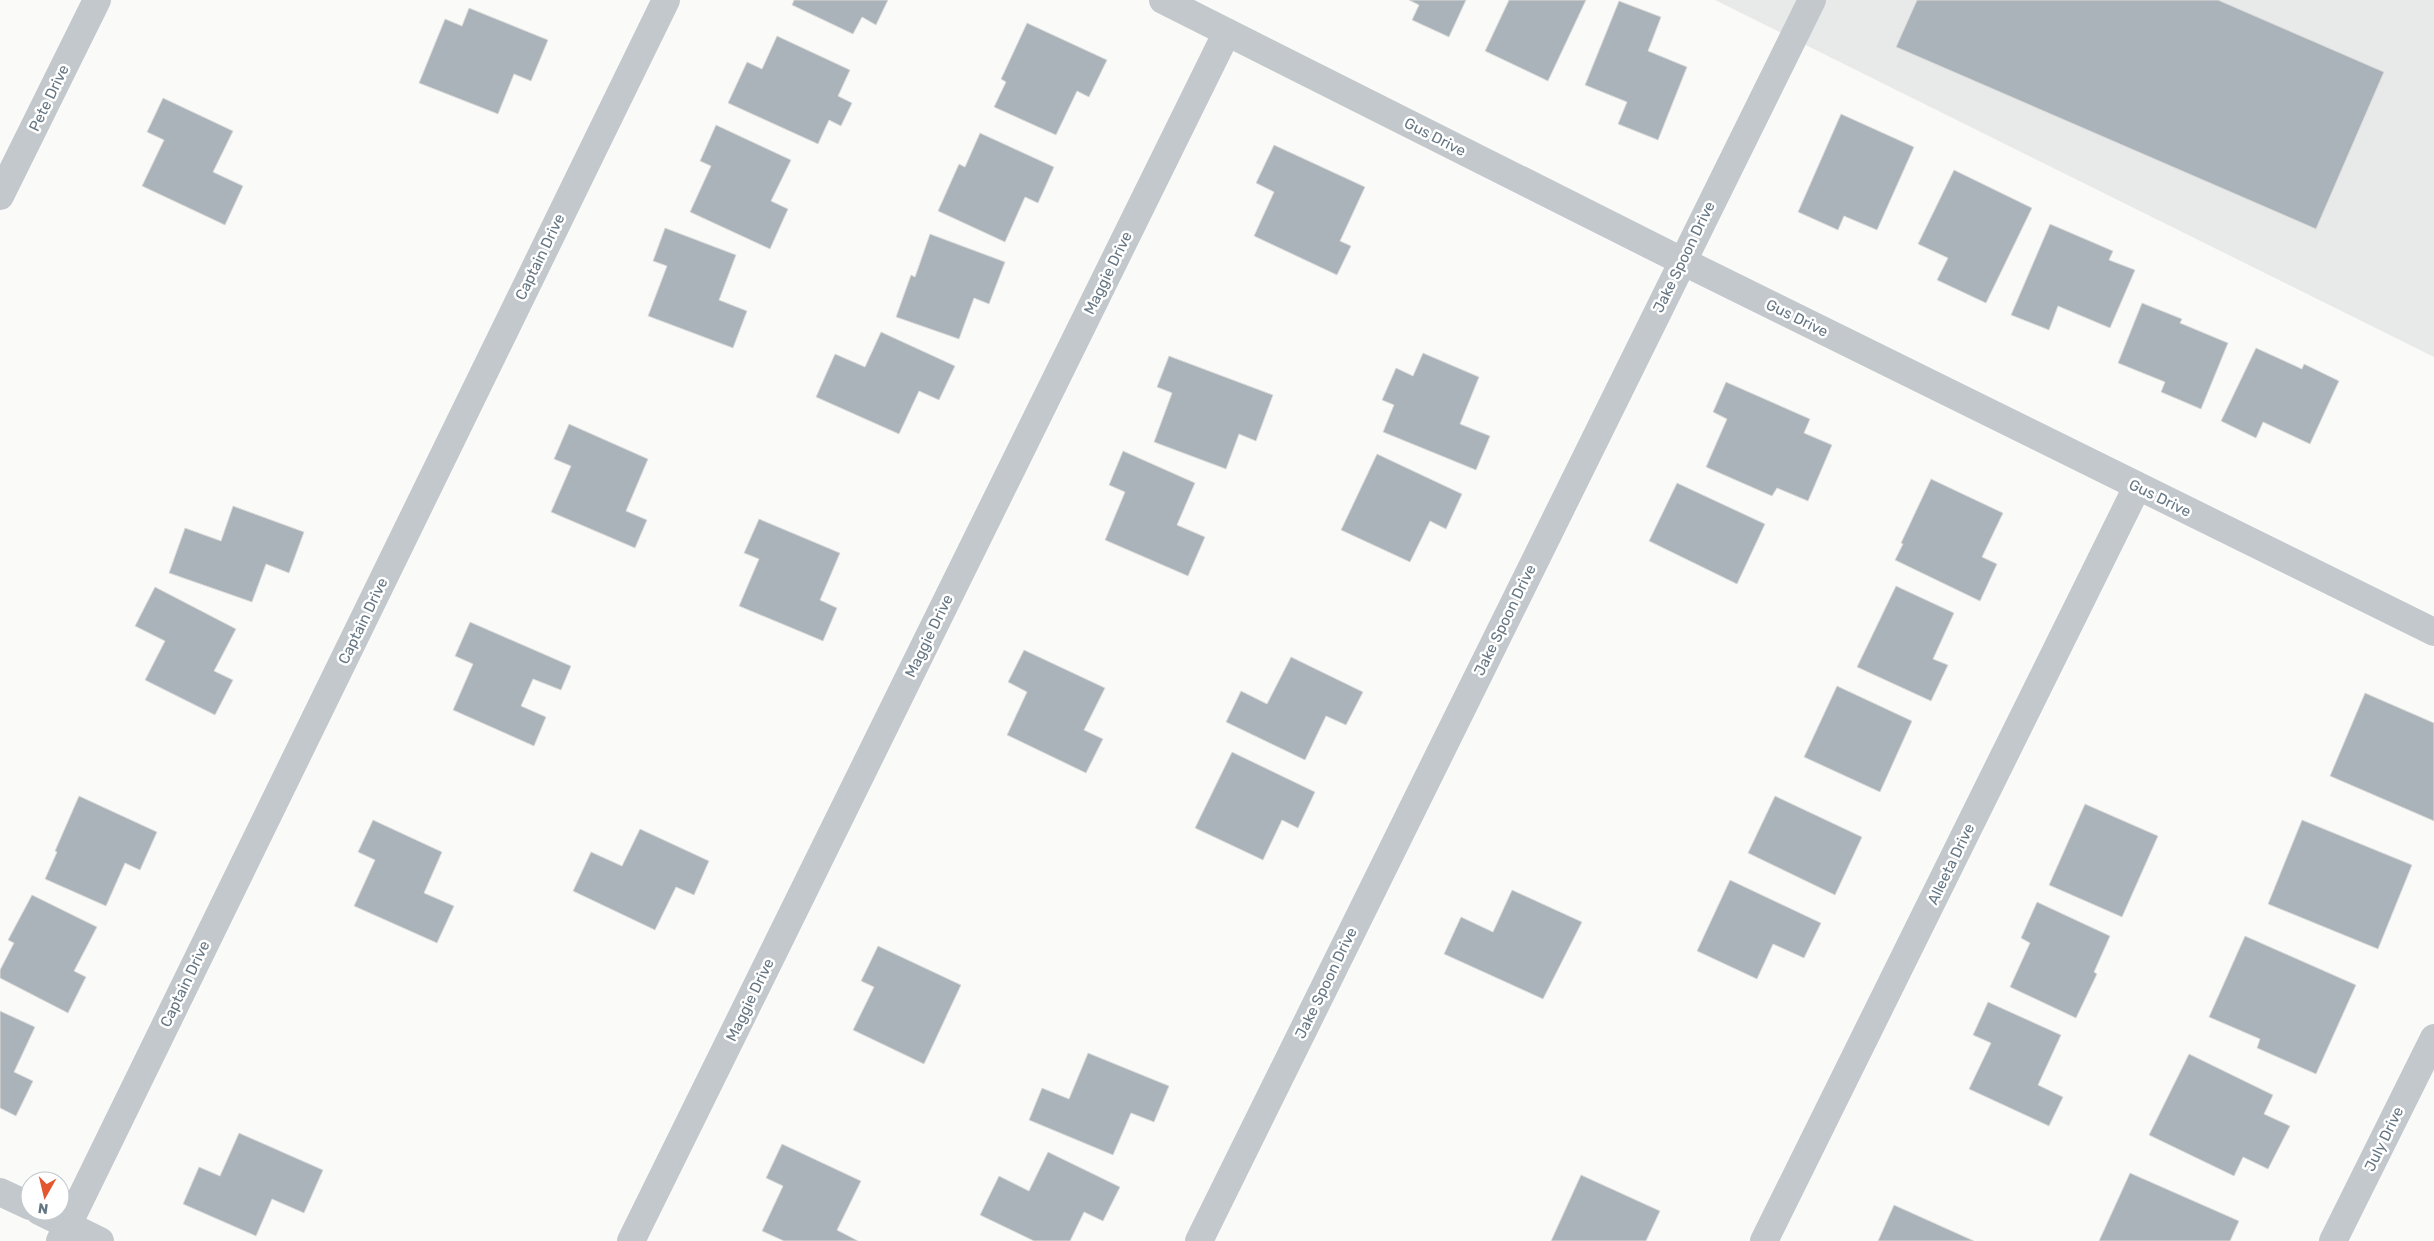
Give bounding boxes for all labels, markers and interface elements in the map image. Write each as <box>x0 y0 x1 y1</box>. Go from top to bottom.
street label: Pete Drive <box>25 62 73 134</box>
street label: Gus Drive <box>1401 114 1469 160</box>
street label: Jake Spoon Drive <box>1649 198 1719 316</box>
street label: Captain Drive <box>511 211 569 303</box>
street label: Maggie Drive <box>1080 229 1136 317</box>
street label: Gus Drive <box>1763 295 1831 341</box>
street label: Gus Drive <box>2126 475 2194 521</box>
street label: Jake Spoon Drive <box>1470 561 1540 679</box>
street label: Captain Drive <box>334 575 392 667</box>
street label: Maggie Drive <box>901 592 957 680</box>
street label: Alleeta Drive <box>1924 821 1978 907</box>
street label: Jake Spoon Drive <box>1291 924 1361 1042</box>
street label: Captain Drive <box>156 938 214 1030</box>
street label: Maggie Drive <box>722 956 778 1044</box>
street label: July Drive <box>2361 1104 2407 1174</box>
north arrow <box>20 1171 70 1221</box>
text: N <box>37 1199 49 1217</box>

